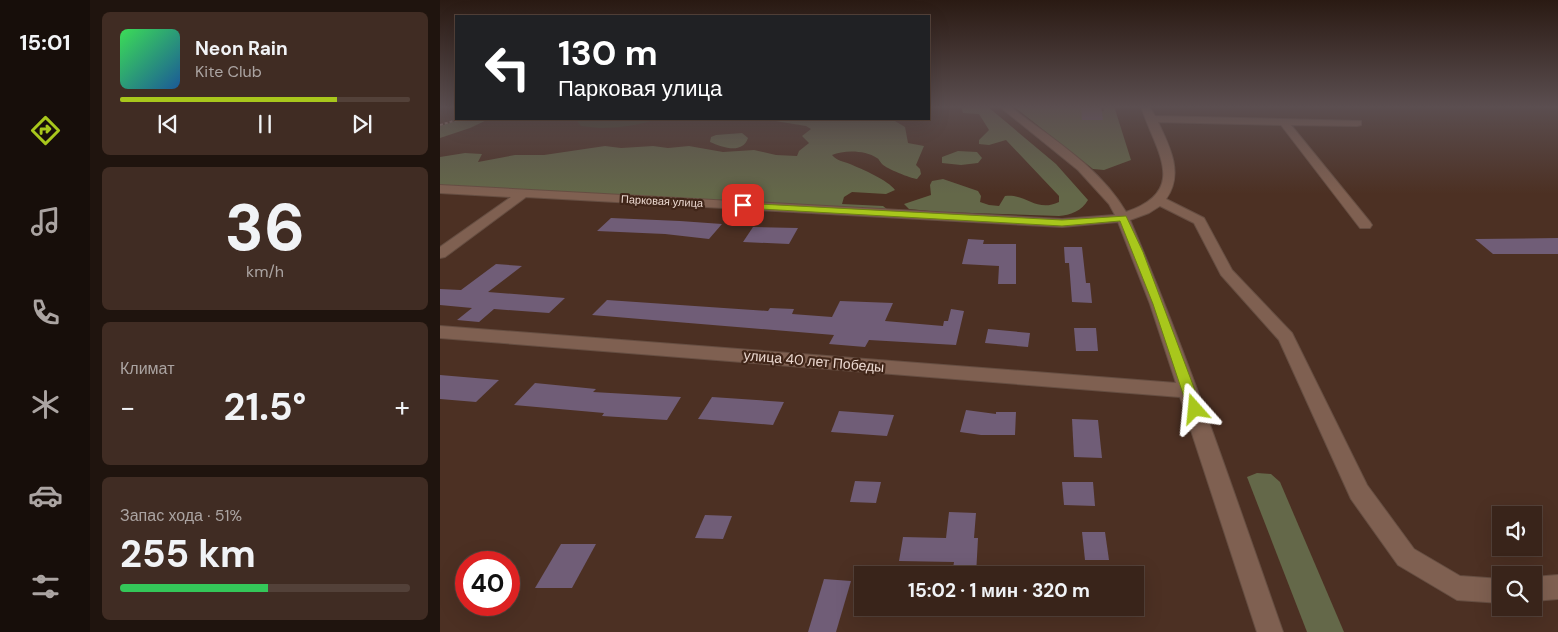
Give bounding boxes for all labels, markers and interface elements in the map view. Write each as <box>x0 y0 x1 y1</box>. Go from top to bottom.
text: 15:01 <box>20 28 70 57</box>
text: 130 m <box>558 30 658 76</box>
icon: left <box>475 35 540 100</box>
text: Neon Rain <box>195 36 288 61</box>
text: Kite Club <box>195 61 262 82</box>
text: Парковая улица <box>558 74 722 103</box>
icon: previous <box>154 110 182 138</box>
icon: pause <box>251 110 279 138</box>
icon: next <box>348 110 376 138</box>
icon: directions <box>28 113 63 148</box>
pin <box>722 184 764 226</box>
text: 36 <box>225 186 305 270</box>
icon: arrive <box>729 191 757 219</box>
street label: Парковая улица <box>621 192 704 210</box>
icon: music <box>28 204 63 239</box>
text: km/h <box>246 261 284 282</box>
icon: phone <box>28 295 63 330</box>
street label: улица 40 лет Победы <box>743 346 885 376</box>
text: Климат <box>120 358 174 379</box>
text: 21.5° <box>224 382 306 432</box>
position arrow <box>1168 382 1220 434</box>
icon: climate <box>28 387 63 422</box>
text: − <box>120 389 135 426</box>
text: + <box>395 389 410 426</box>
icon: car <box>28 478 63 513</box>
text: Запас хода · 51% <box>120 505 242 526</box>
map controls <box>1492 506 1542 616</box>
button: sound <box>1492 506 1542 556</box>
text: 255 km <box>120 529 256 579</box>
speed limit sign: 40 <box>455 551 520 616</box>
button: search <box>1492 566 1542 616</box>
icon: filters <box>28 569 63 604</box>
text: 15:02 · 1 мин · 320 m <box>908 578 1090 603</box>

